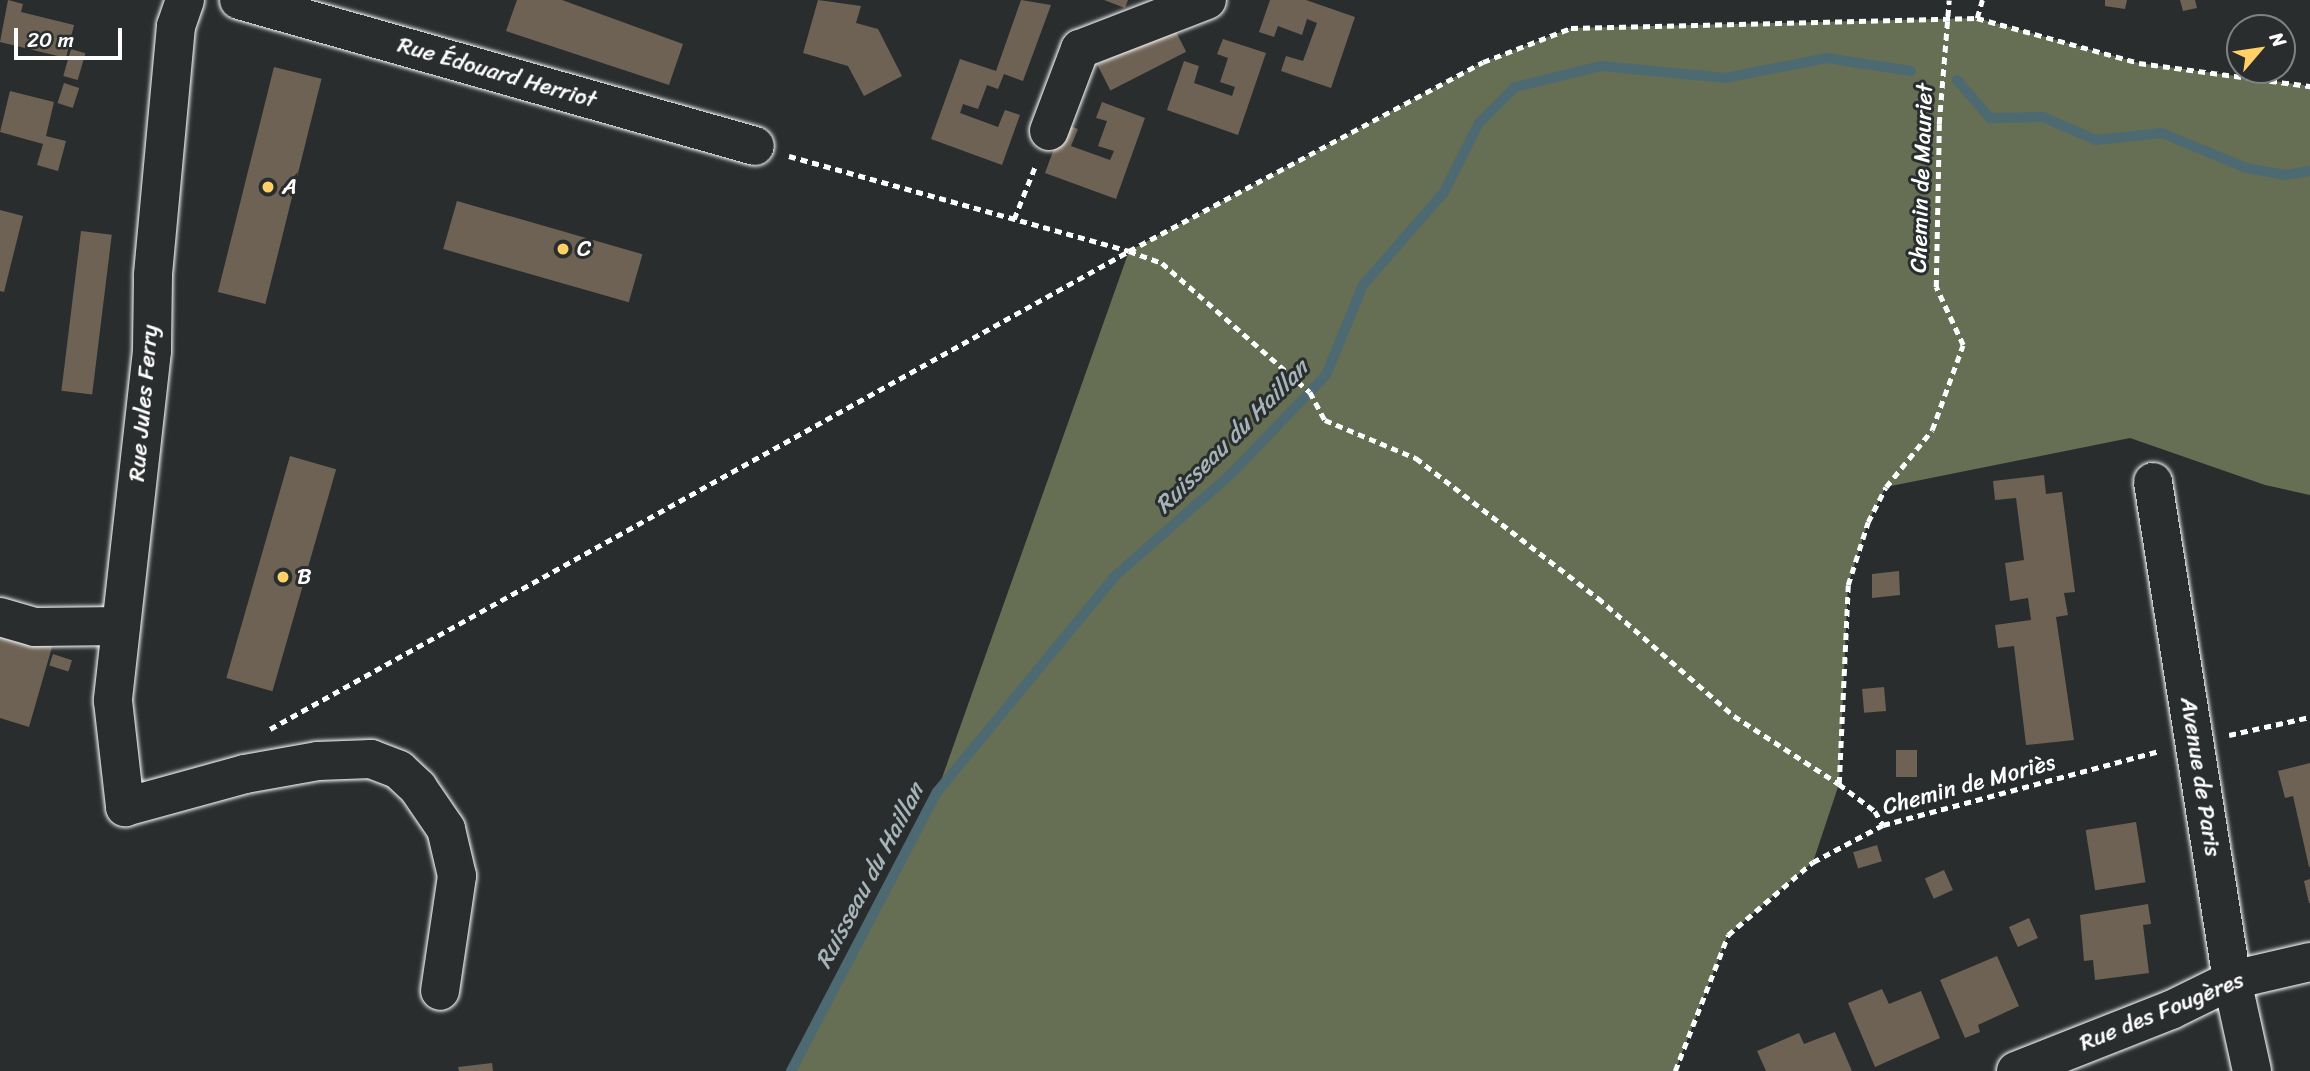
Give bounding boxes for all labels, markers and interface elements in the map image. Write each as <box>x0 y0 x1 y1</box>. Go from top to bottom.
scale bar <box>18 14 126 58</box>
north arrow <box>2226 14 2296 84</box>
text: 20 m <box>27 21 74 59</box>
text: N <box>2260 26 2296 53</box>
street label: Rue Édouard Herriot <box>394 31 600 115</box>
street label: Chemin de Mauriet <box>1905 82 1939 274</box>
place label: A <box>282 173 297 201</box>
marker: A <box>260 179 276 195</box>
place label: C <box>577 235 591 263</box>
marker: C <box>555 241 571 257</box>
street label: Rue Jules Ferry <box>123 324 165 482</box>
water label: Ruisseau du Haillan <box>1149 354 1315 520</box>
place label: B <box>297 563 312 591</box>
marker: B <box>275 569 291 585</box>
street label: Avenue de Paris <box>2174 695 2226 859</box>
street label: Chemin de Moriès <box>1879 748 2059 822</box>
water label: Ruisseau du Haillan <box>809 779 931 973</box>
street label: Rue des Fougères <box>2076 967 2248 1057</box>

